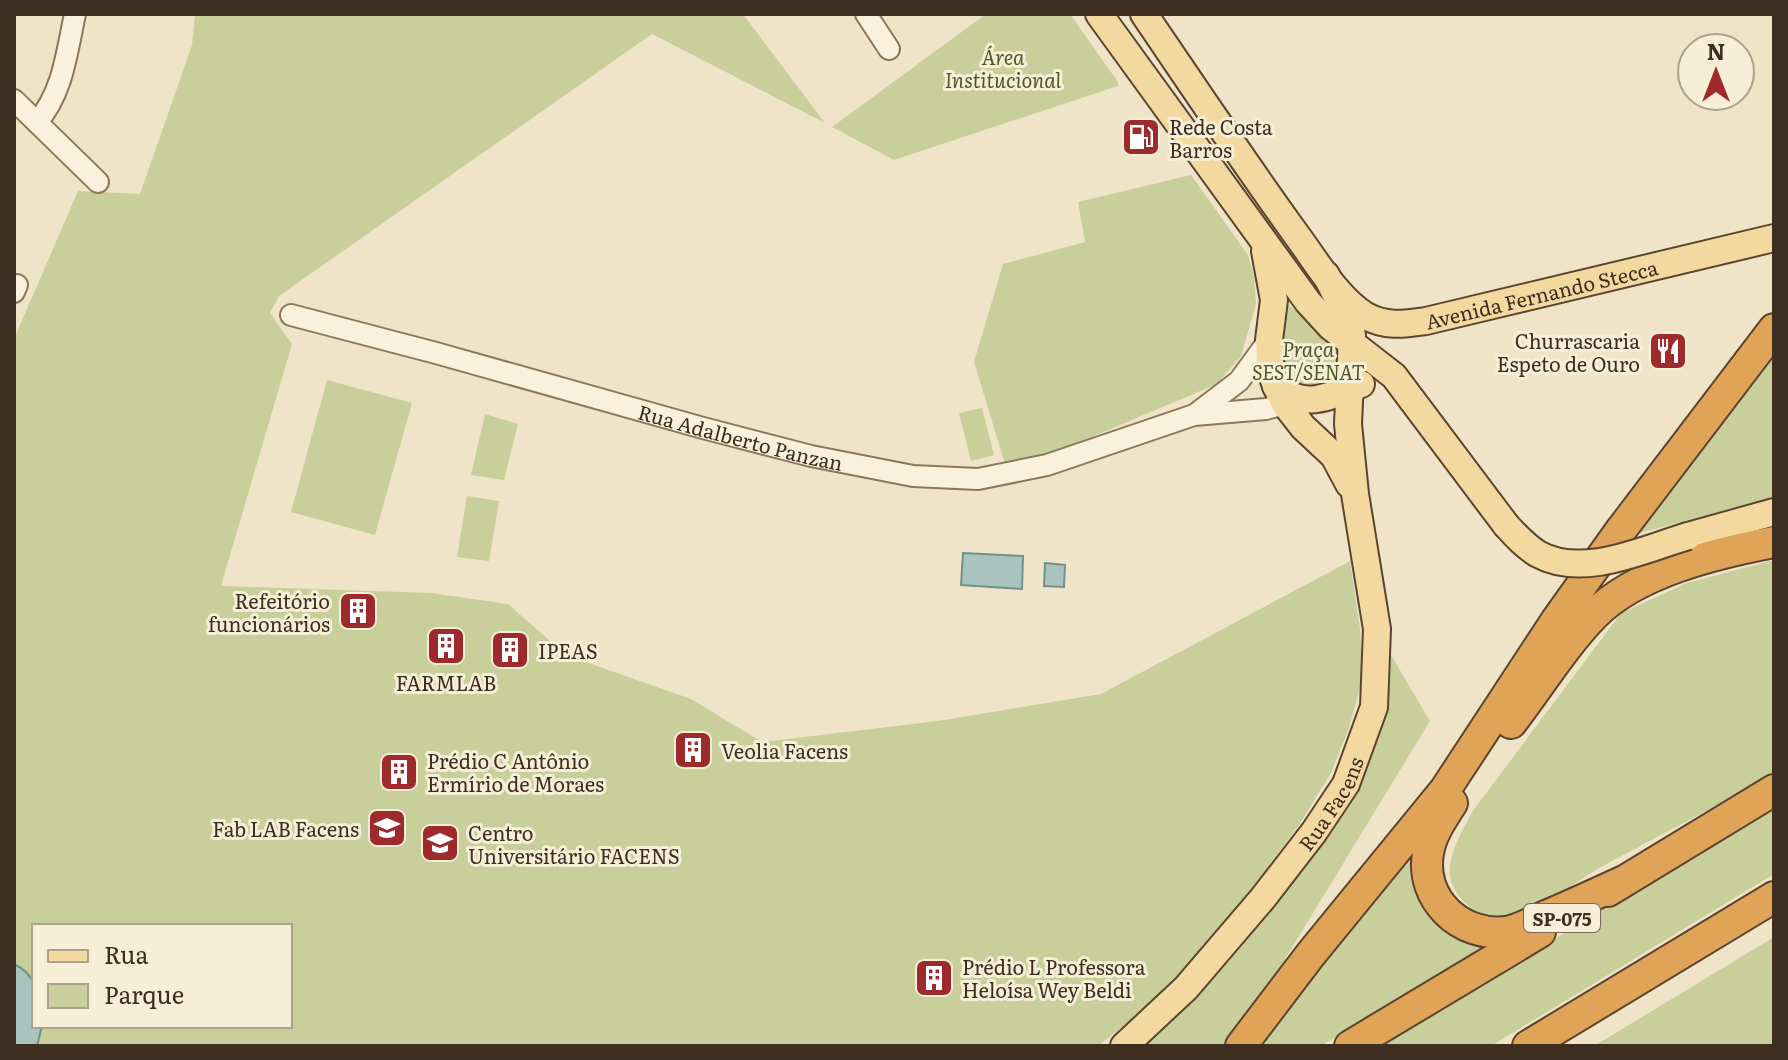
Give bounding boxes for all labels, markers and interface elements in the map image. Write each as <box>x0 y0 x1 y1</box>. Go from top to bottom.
north arrow <box>1676 32 1756 112</box>
text: N <box>1707 34 1725 67</box>
park label: Área Institucional <box>945 41 1061 94</box>
place label: Rede Costa Barros <box>1169 111 1273 164</box>
fuel station icon: Rede Costa Barros <box>1120 116 1162 158</box>
street label: Avenida Fernando Stecca <box>1422 251 1661 336</box>
place label: Churrascaria Espeto de Ouro <box>1497 325 1640 378</box>
restaurant icon: Churrascaria Espeto de Ouro <box>1647 330 1689 372</box>
park label: Praça SEST/SENAT <box>1252 333 1365 386</box>
street label: Rua Adalberto Panzan <box>635 396 846 477</box>
place label: Refeitório funcionários <box>208 585 330 638</box>
building icon: Refeitório funcionários <box>337 590 379 632</box>
building icon: FARMLAB <box>425 625 467 667</box>
building icon: IPEAS <box>489 629 531 671</box>
place label: IPEAS <box>538 635 598 665</box>
place label: FARMLAB <box>396 667 496 697</box>
building icon: Veolia Facens <box>672 729 714 771</box>
place label: Veolia Facens <box>721 735 848 765</box>
place label: Prédio C Antônio Ermírio de Moraes <box>427 745 604 798</box>
building icon: Prédio C Antônio Ermírio de Moraes <box>378 751 420 793</box>
street label: Rua Facens <box>1290 752 1370 857</box>
school or university icon: Fab LAB Facens <box>366 807 408 849</box>
place label: Fab LAB Facens <box>212 813 359 843</box>
place label: Centro Universitário FACENS <box>468 817 680 870</box>
school or university icon: Centro Universitário FACENS <box>419 822 461 864</box>
road number: SP-075 <box>1524 904 1600 932</box>
legend <box>32 924 292 1028</box>
text: Rua <box>104 936 149 971</box>
place label: Prédio L Professora Heloísa Wey Beldi <box>962 951 1146 1004</box>
building icon: Prédio L Professora Heloísa Wey Beldi <box>913 957 955 999</box>
text: Parque <box>104 976 184 1011</box>

